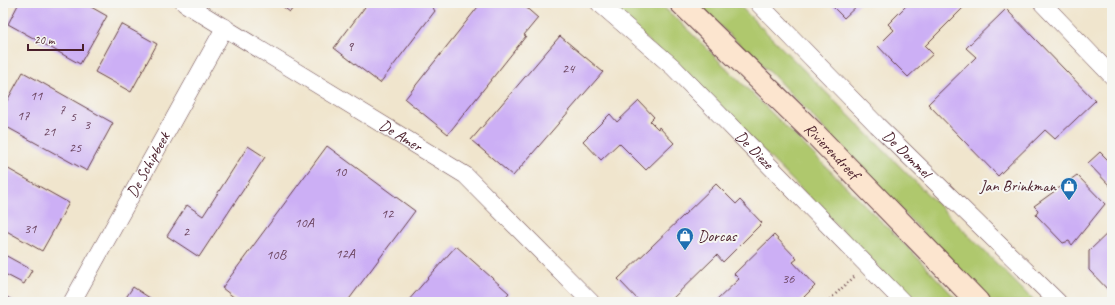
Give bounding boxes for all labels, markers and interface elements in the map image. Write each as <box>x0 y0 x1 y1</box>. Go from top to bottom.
scale bar <box>28 26 83 52</box>
text: 20 m <box>34 32 56 48</box>
house number: 9 <box>347 38 355 55</box>
house number: 24 <box>562 60 576 77</box>
house number: 11 <box>30 87 43 104</box>
house number: 7 <box>59 101 66 118</box>
house number: 17 <box>17 107 30 124</box>
house number: 5 <box>70 108 77 125</box>
street label: De Amer <box>376 115 427 157</box>
house number: 3 <box>84 116 92 133</box>
street label: Rivierendreef <box>800 119 866 186</box>
house number: 21 <box>43 123 56 140</box>
street label: De Dommel <box>878 126 938 185</box>
street label: De Dieze <box>731 127 779 175</box>
street label: De Schipbeek <box>122 128 175 201</box>
house number: 25 <box>69 139 82 156</box>
house number: 10 <box>334 163 348 180</box>
place label: Jan Brinkman <box>979 176 1057 196</box>
shop icon: Jan Brinkman <box>1059 176 1079 201</box>
house number: 12 <box>381 205 395 222</box>
house number: 10A <box>294 214 315 231</box>
house number: 31 <box>24 220 37 237</box>
house number: 2 <box>183 223 191 240</box>
shop icon: Dorcas <box>675 226 695 251</box>
place label: Dorcas <box>698 226 738 246</box>
house number: 12A <box>335 245 356 262</box>
house number: 10B <box>266 246 288 263</box>
house number: 36 <box>782 270 795 287</box>

